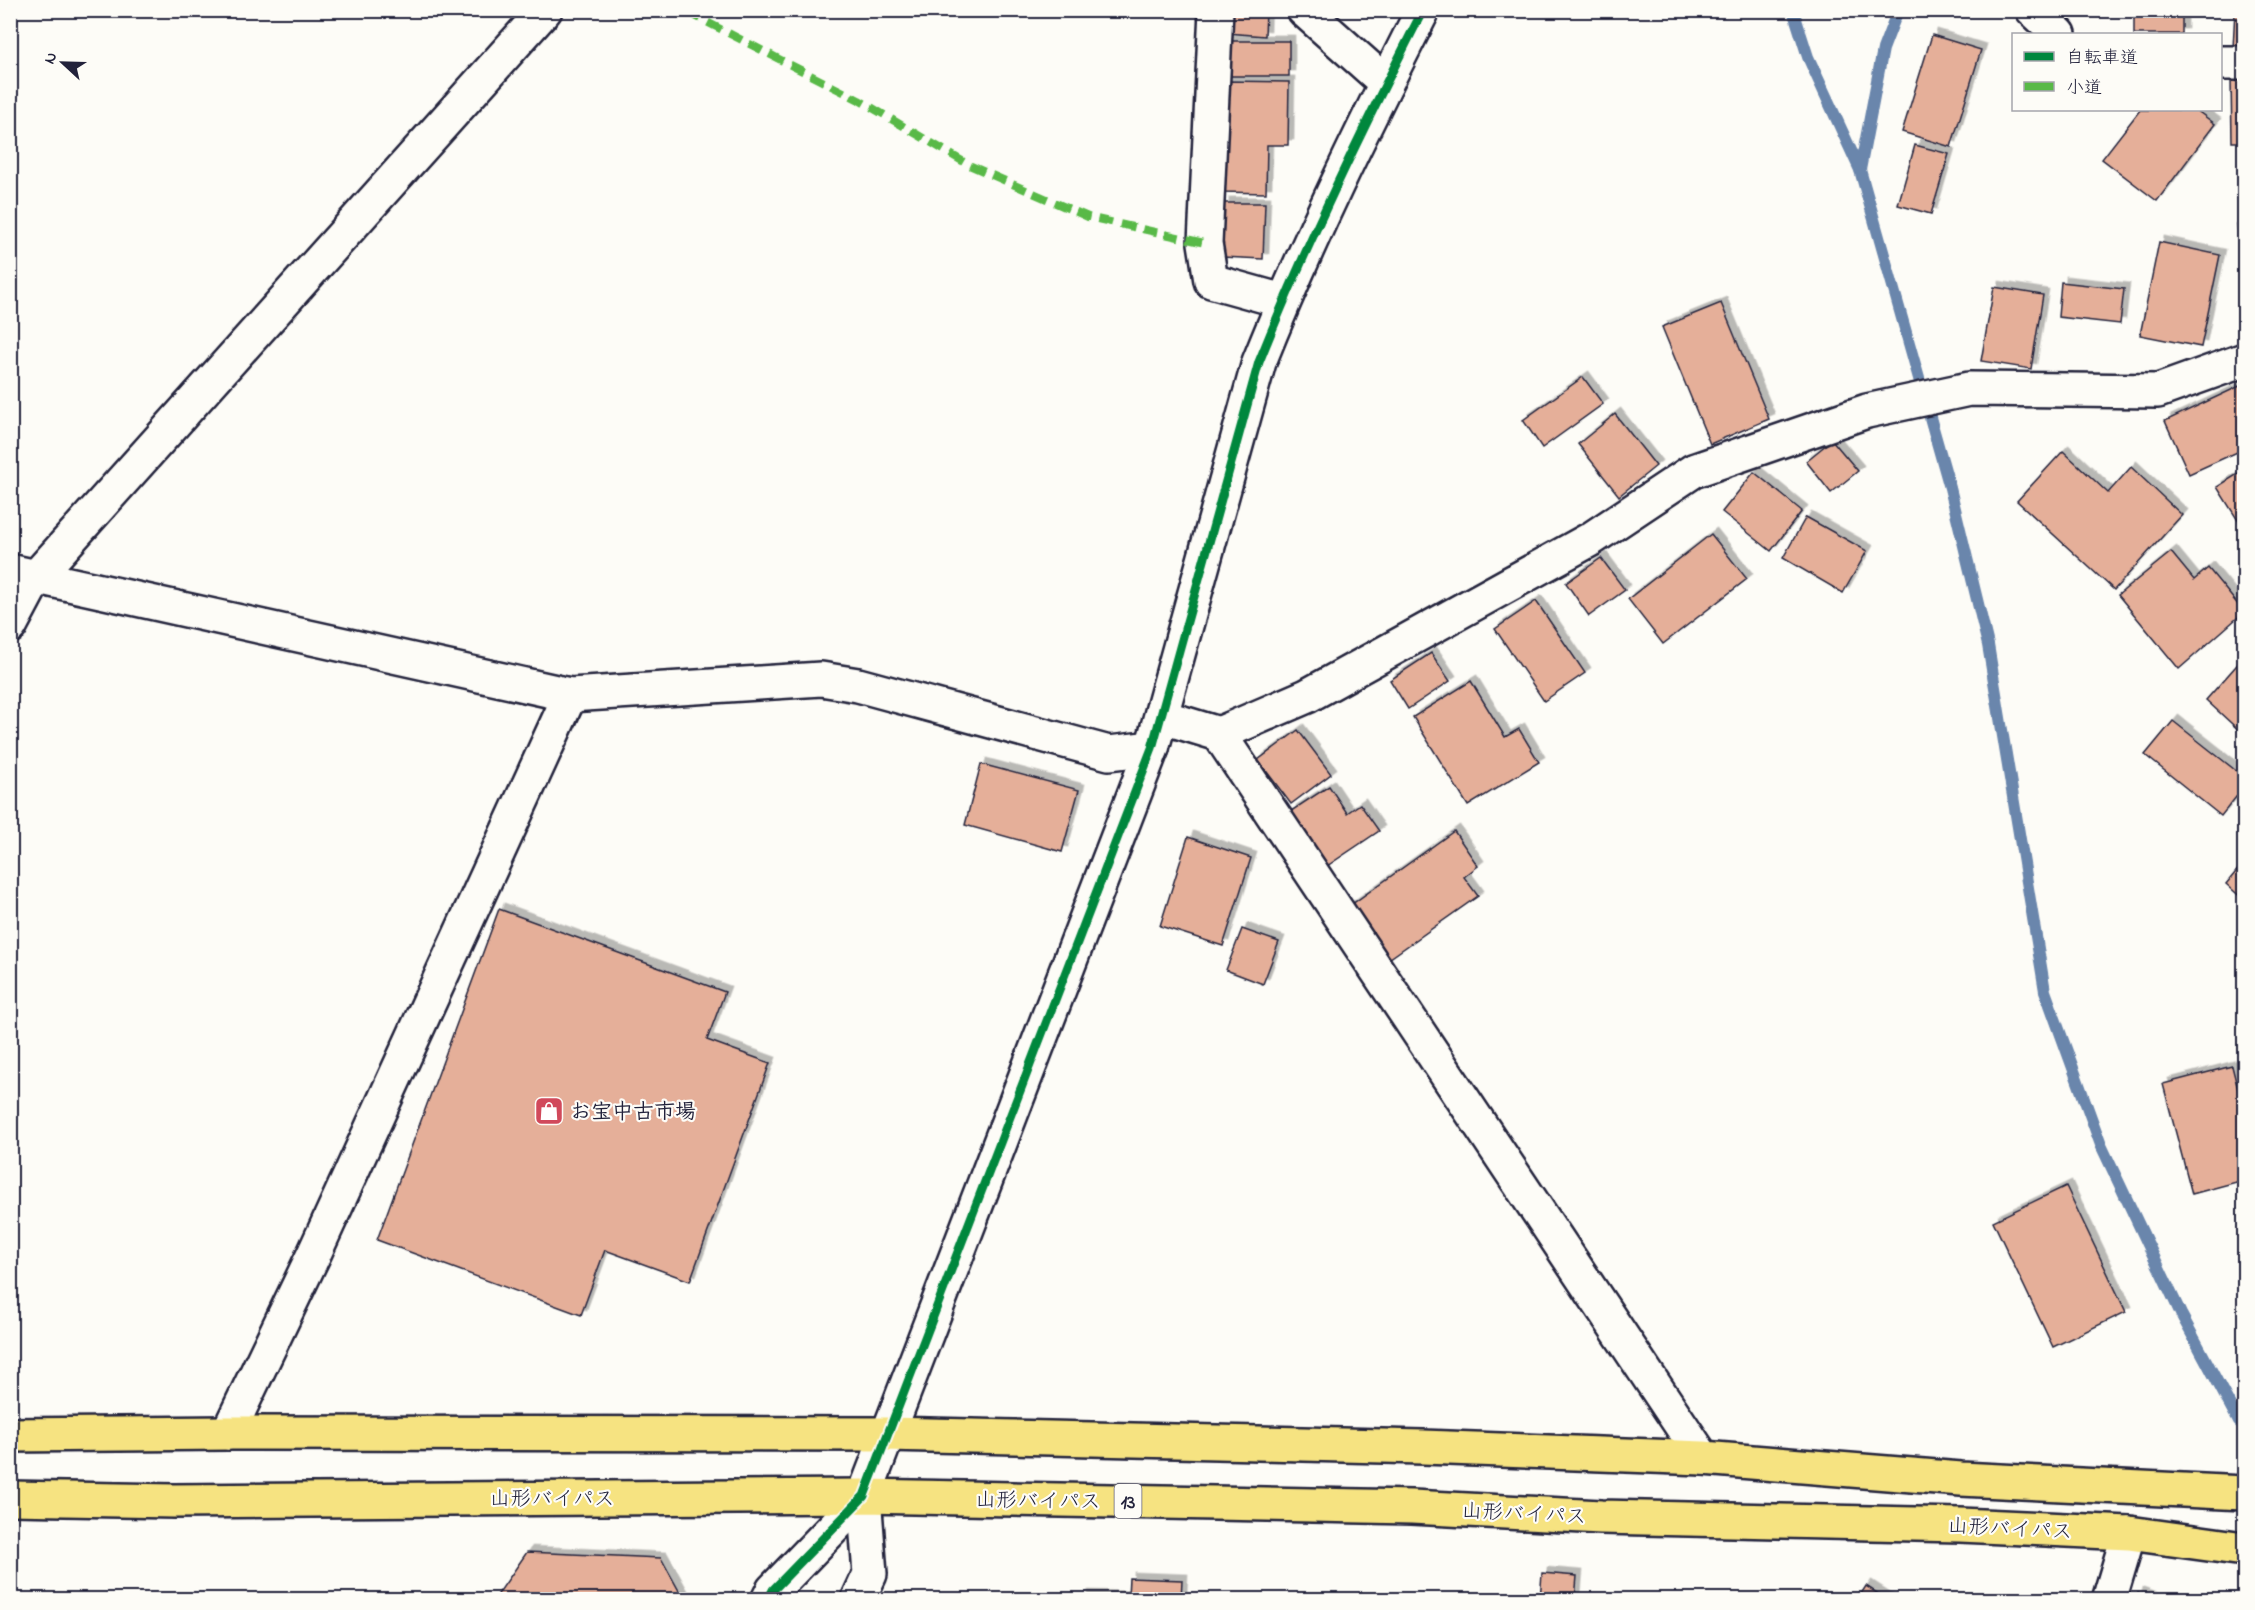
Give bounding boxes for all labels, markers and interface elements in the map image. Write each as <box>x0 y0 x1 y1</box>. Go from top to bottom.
north arrow <box>33 33 93 93</box>
legend <box>2012 33 2222 111</box>
text: 自転車道 <box>2066 46 2138 72</box>
text: N <box>38 48 64 68</box>
text: 小道 <box>2066 76 2102 102</box>
shop icon: お宝中古市場 <box>533 1095 565 1127</box>
place label: お宝中古市場 <box>570 1098 696 1128</box>
road number: 13 <box>1114 1484 1142 1518</box>
street label: 山形バイパス <box>489 1485 615 1515</box>
street label: 山形バイパス <box>975 1486 1101 1518</box>
street label: 山形バイパス <box>1460 1497 1587 1533</box>
street label: 山形バイパス <box>1946 1512 2073 1548</box>

